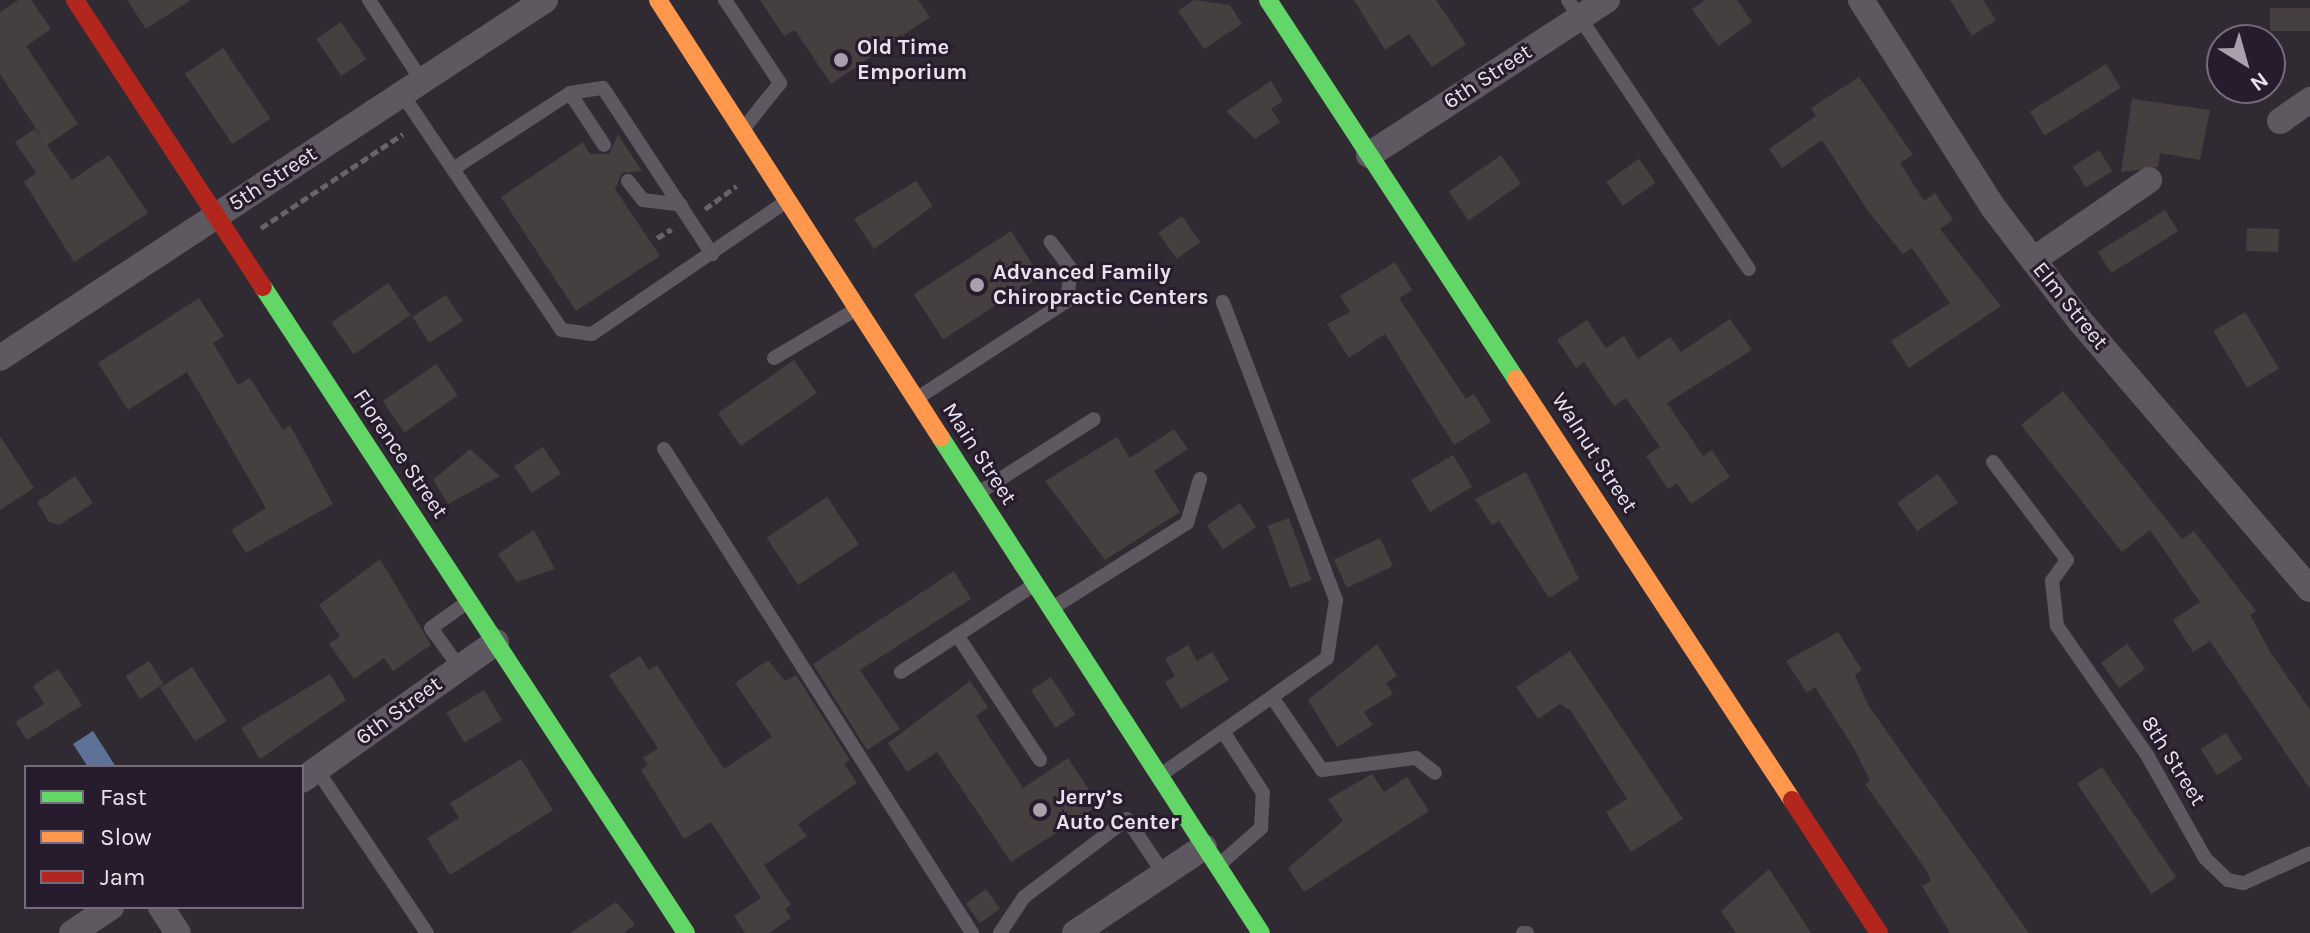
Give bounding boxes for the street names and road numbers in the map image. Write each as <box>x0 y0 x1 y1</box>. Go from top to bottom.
street label: 6th Street <box>1439 39 1537 115</box>
street label: 5th Street <box>224 141 322 217</box>
street label: Elm Street <box>2027 257 2113 355</box>
street label: Florence Street <box>347 384 453 524</box>
street label: Walnut Street <box>1545 388 1643 518</box>
street label: Main Street <box>936 398 1022 510</box>
street label: 6th Street <box>351 671 447 751</box>
street label: 8th Street <box>2135 711 2211 811</box>

